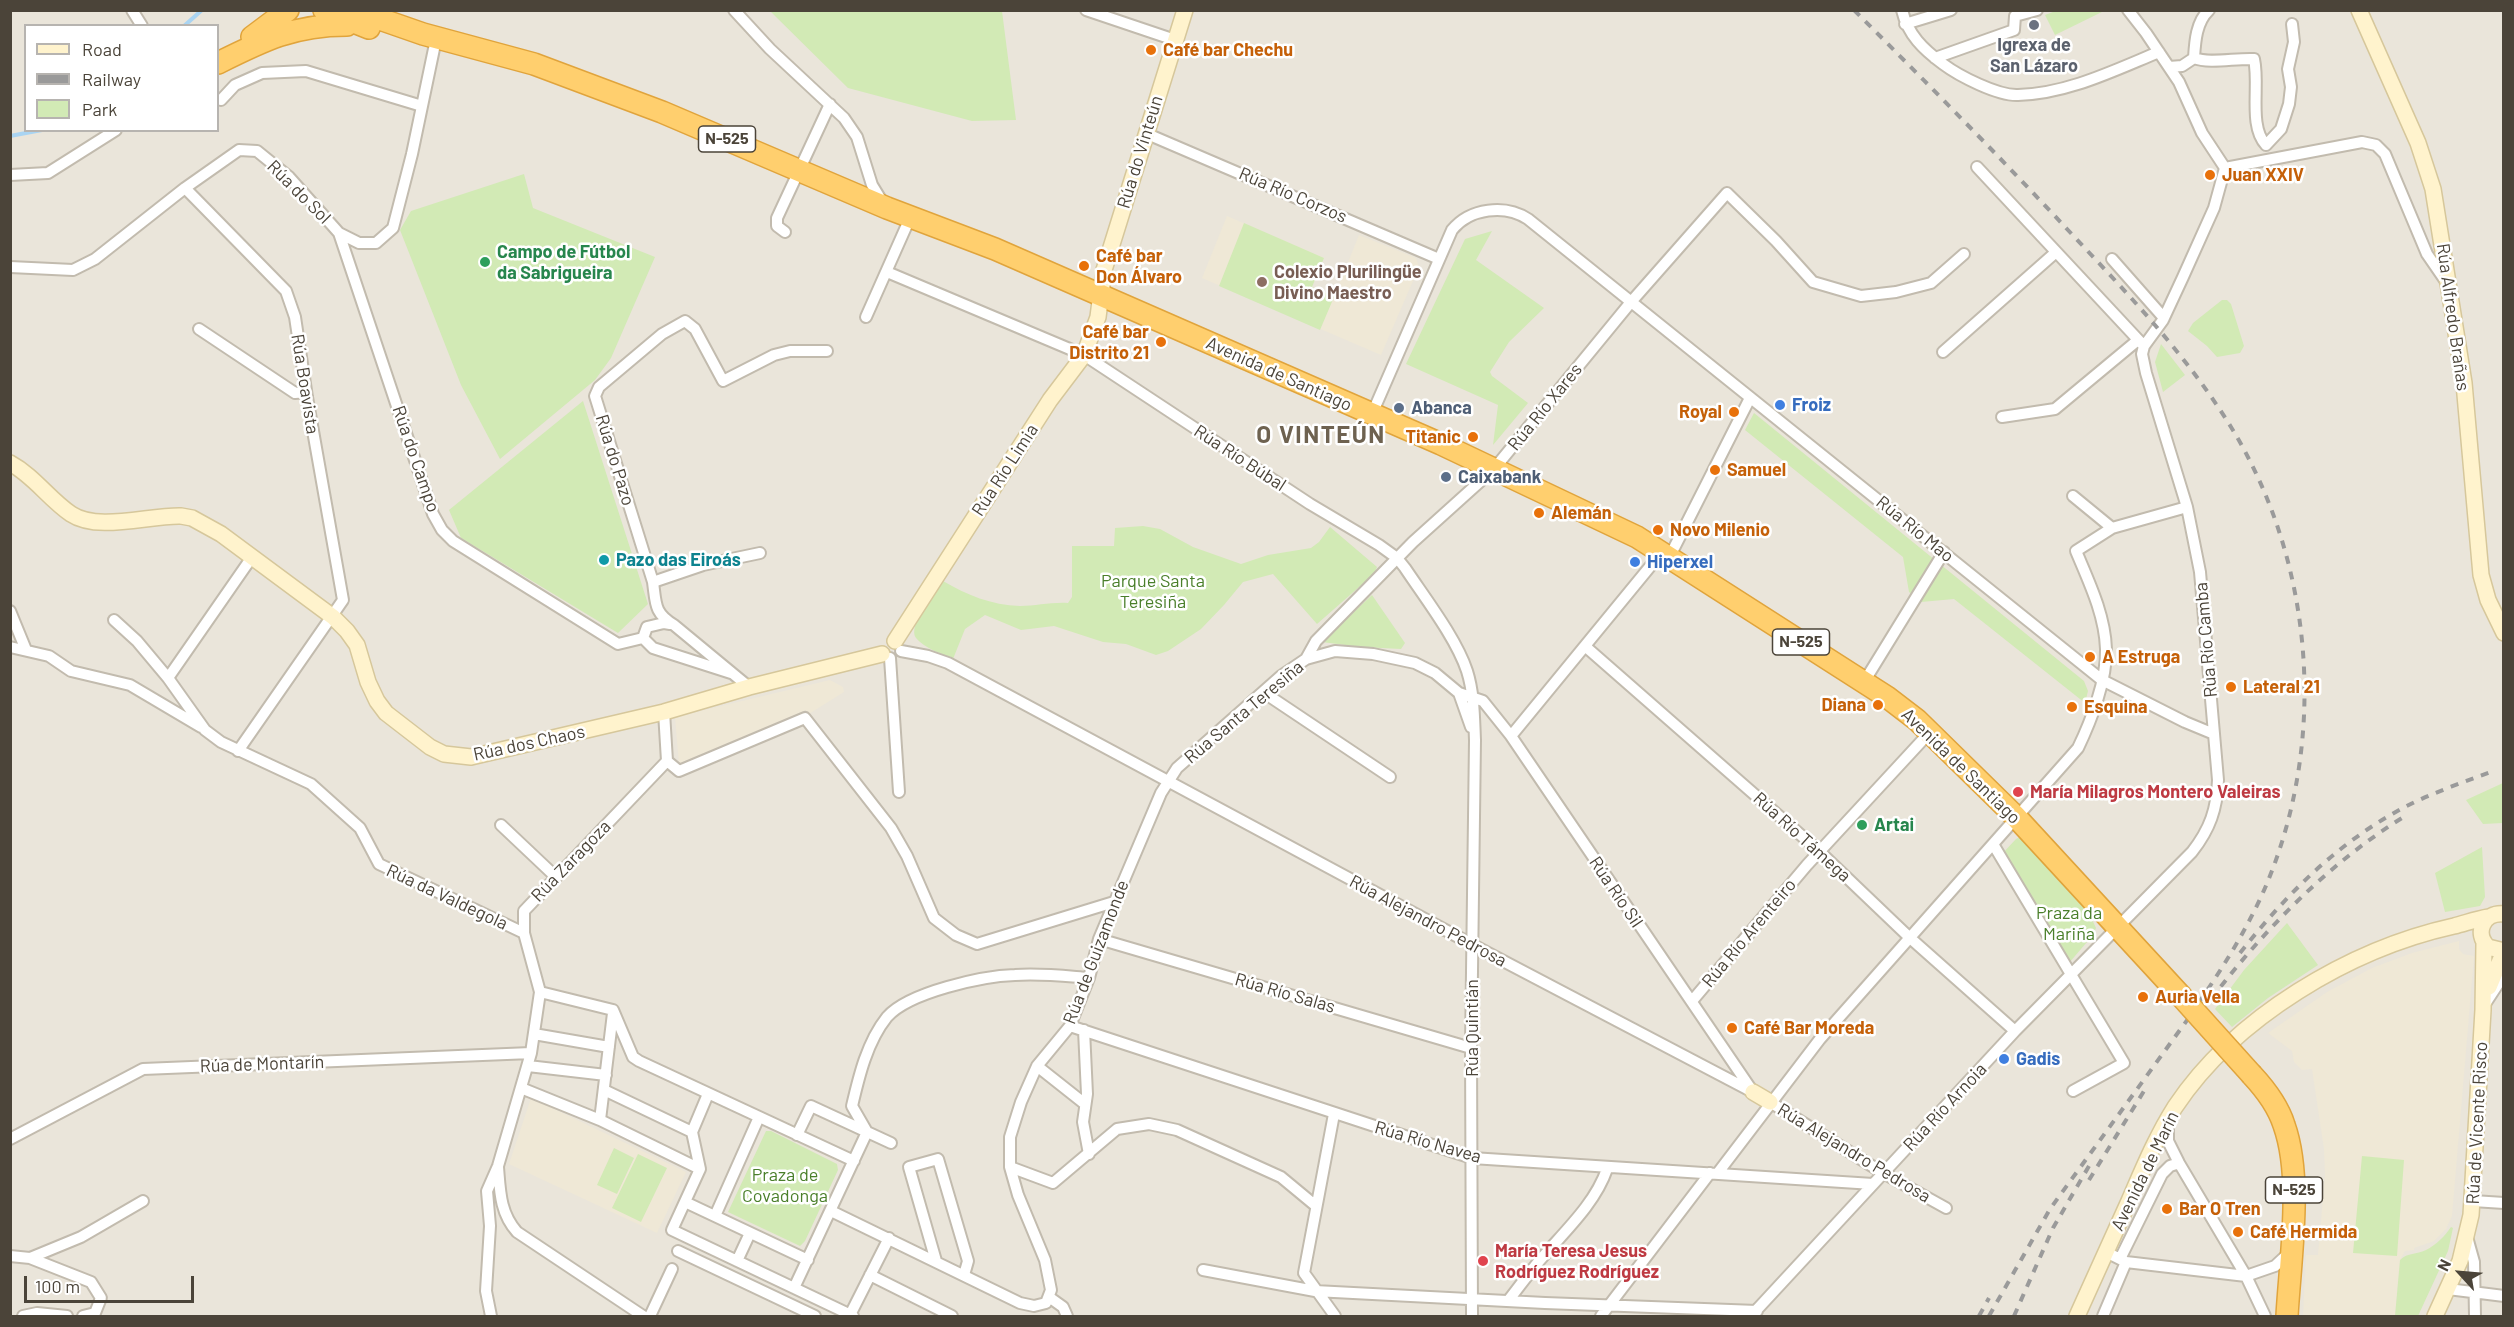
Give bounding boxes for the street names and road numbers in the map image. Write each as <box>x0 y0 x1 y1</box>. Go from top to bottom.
street label: Rúa do Vinteún <box>1113 93 1167 211</box>
road number: N-525 <box>698 126 756 152</box>
street label: Rúa do Sol <box>263 156 335 228</box>
street label: Rúa Río Corzos <box>1236 162 1350 228</box>
street label: Rúa Alfredo Brañas <box>2432 242 2474 392</box>
street label: Rúa Boavista <box>286 332 324 436</box>
street label: Avenida de Santiago <box>1203 332 1355 416</box>
street label: Rúa Río Xares <box>1503 359 1587 455</box>
street label: Rúa do Campo <box>388 403 444 515</box>
street label: Rúa do Pazo <box>591 412 639 508</box>
street label: Rúa Río Limia <box>967 420 1043 520</box>
street label: Rúa Río Búbal <box>1190 420 1290 496</box>
street label: Rúa Río Mao <box>1872 491 1958 567</box>
street label: Rúa Río Camba <box>2190 581 2222 699</box>
road number: N-525 <box>1772 629 1830 655</box>
street label: Rúa Santa Teresiña <box>1180 656 1308 768</box>
street label: Avenida de Santiago <box>1897 704 2025 828</box>
street label: Rúa dos Chaos <box>471 721 587 765</box>
street label: Rúa Río Támega <box>1749 787 1855 887</box>
street label: Rúa Zaragoza <box>527 816 615 906</box>
street label: Rúa Río Sil <box>1584 852 1648 932</box>
street label: Rúa da Valdegola <box>383 859 511 935</box>
street label: Rúa Alejandro Pedrosa <box>1346 870 1510 972</box>
street label: Rúa Río Arenteiro <box>1697 874 1801 992</box>
street label: Rúa de Guizamonde <box>1059 877 1133 1027</box>
street label: Rúa Río Salas <box>1232 968 1338 1018</box>
street label: Rúa Quintián <box>1461 979 1483 1077</box>
street label: Rúa de Vicente Risco <box>2462 1041 2492 1205</box>
street label: Rúa de Montarín <box>199 1051 325 1077</box>
street label: Rúa Río Arnoia <box>1899 1059 1991 1155</box>
street label: Rúa Alejandro Pedrosa <box>1773 1099 1935 1207</box>
street label: Avenida de Marín <box>2107 1108 2183 1234</box>
street label: Rúa Río Navea <box>1372 1116 1484 1168</box>
road number: N-525 <box>2266 1177 2322 1203</box>

